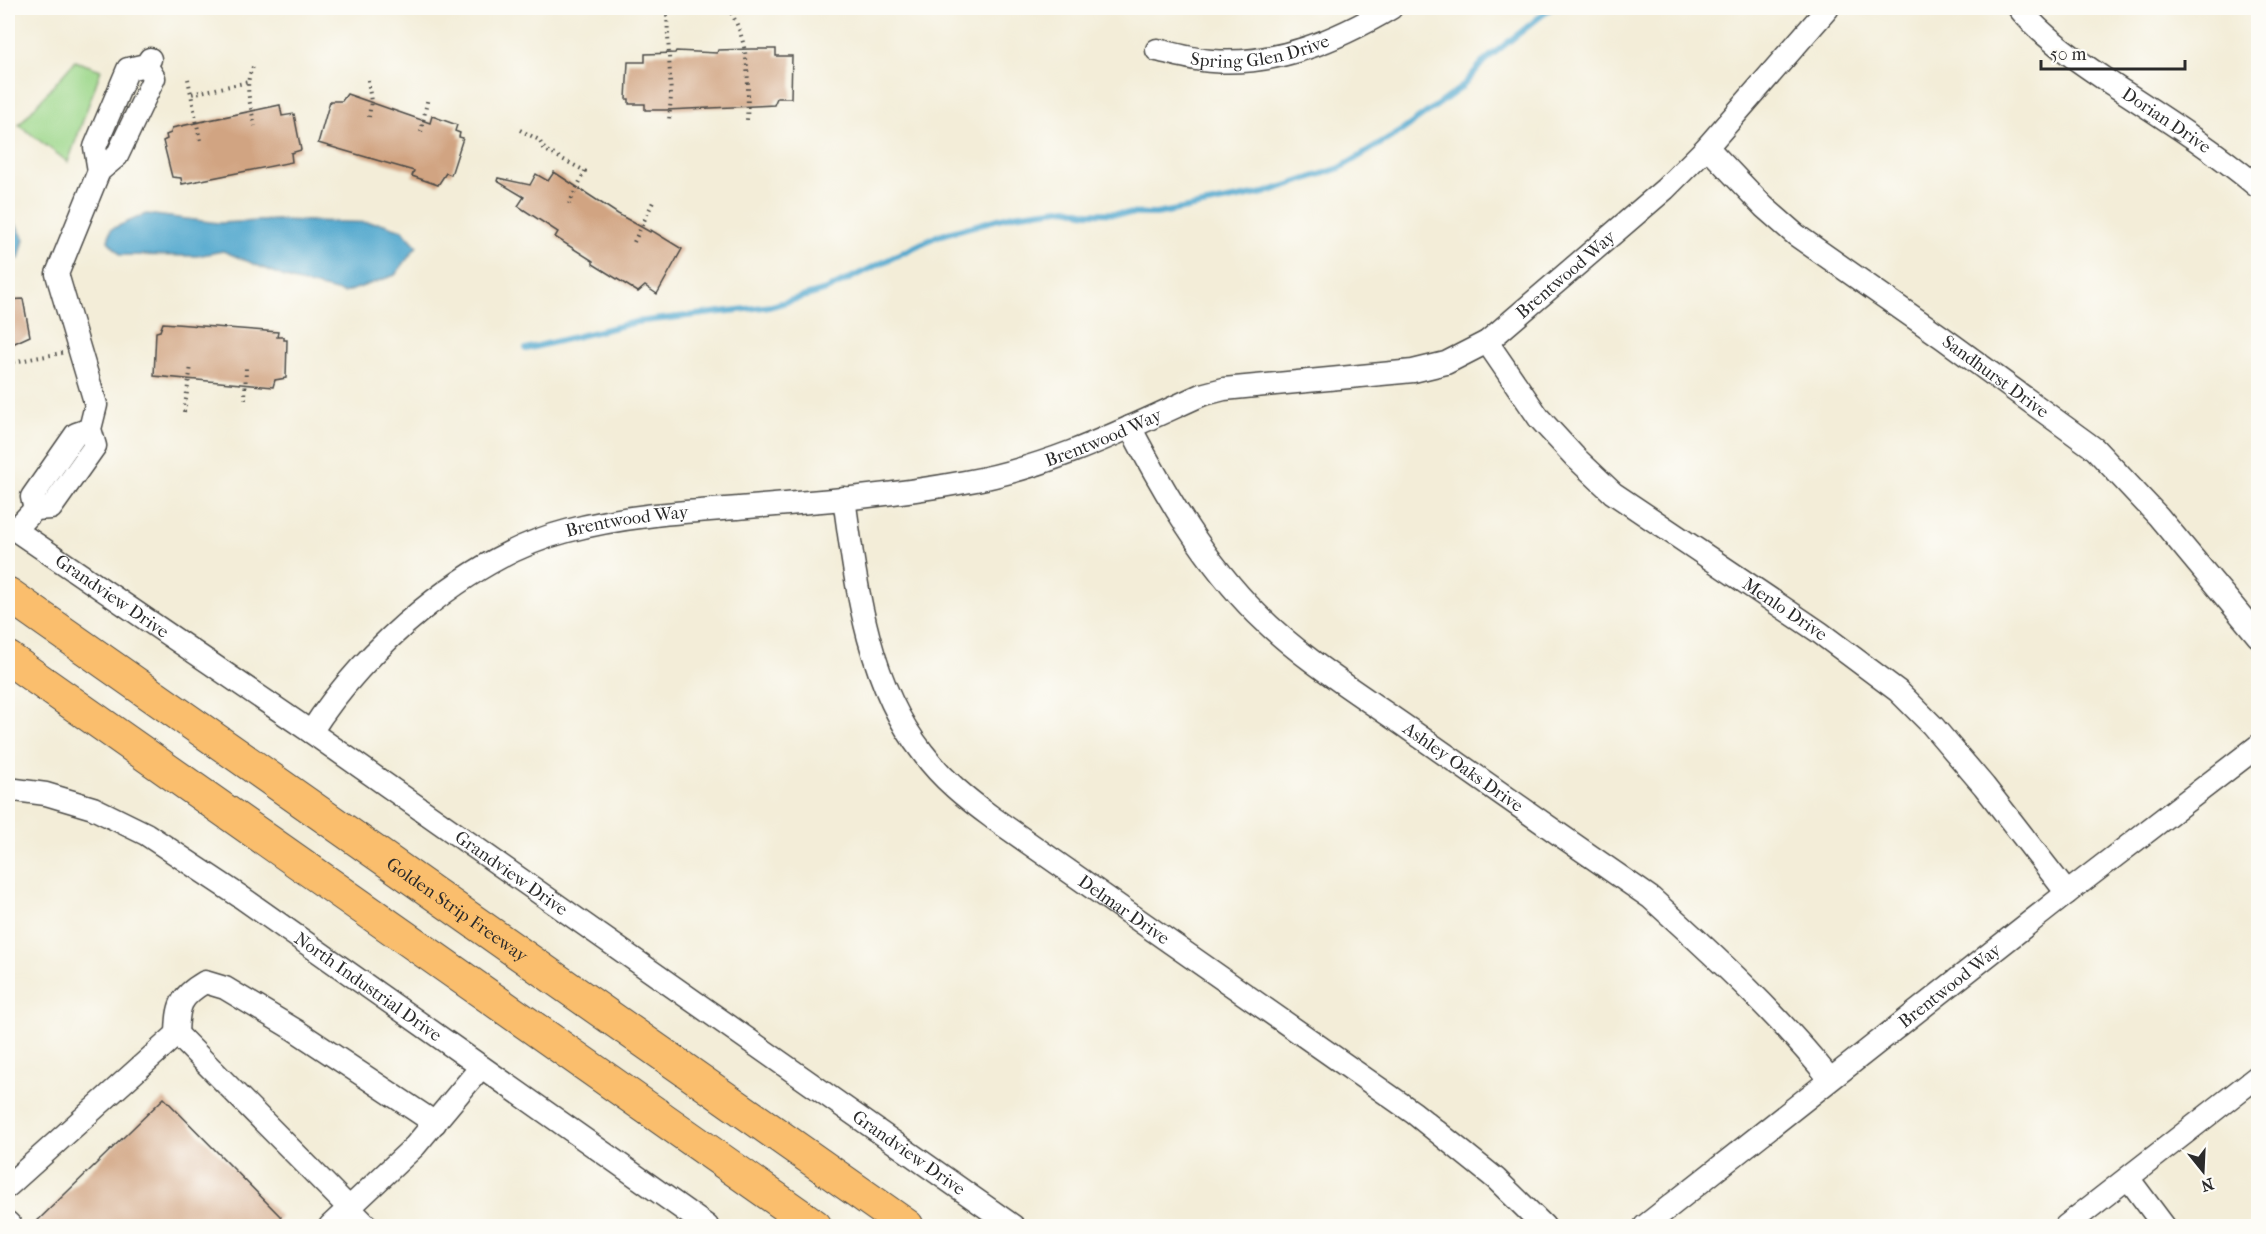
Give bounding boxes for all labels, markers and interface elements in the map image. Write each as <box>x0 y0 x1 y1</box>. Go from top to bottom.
street label: Spring Glen Drive <box>1189 31 1332 73</box>
scale bar <box>2041 33 2185 71</box>
text: 50 m <box>2050 44 2087 65</box>
street label: Dorian Drive <box>2118 83 2215 158</box>
street label: Brentwood Way <box>1512 225 1621 323</box>
street label: Sandhurst Drive <box>1938 331 2053 423</box>
street label: Brentwood Way <box>1043 404 1166 471</box>
street label: Brentwood Way <box>564 502 691 542</box>
street label: Grandview Drive <box>51 550 173 643</box>
street label: Menlo Drive <box>1738 574 1831 645</box>
street label: Ashley Oaks Drive <box>1398 718 1527 817</box>
street label: Grandview Drive <box>451 827 572 920</box>
street label: Golden Strip Freeway <box>382 853 533 968</box>
street label: Delmar Drive <box>1074 871 1173 949</box>
street label: North Industrial Drive <box>290 928 445 1046</box>
street label: Brentwood Way <box>1895 939 2006 1033</box>
street label: Grandview Drive <box>848 1106 969 1200</box>
north arrow <box>2173 1141 2233 1201</box>
text: N <box>2198 1174 2216 1196</box>

